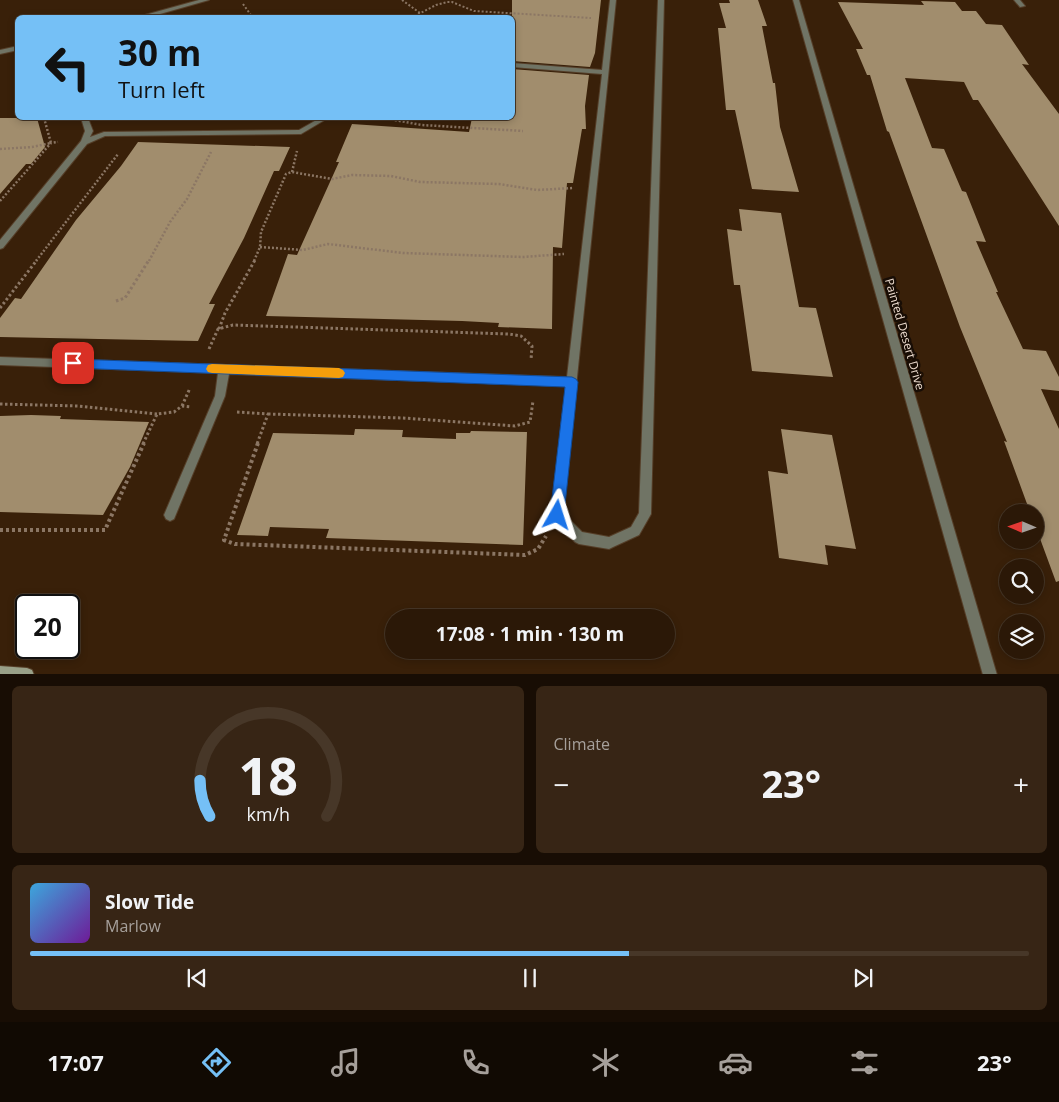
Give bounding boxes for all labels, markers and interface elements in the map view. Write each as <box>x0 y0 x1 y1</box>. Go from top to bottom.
text: 30 m <box>118 29 201 76</box>
icon: left <box>35 35 100 100</box>
text: Turn left <box>118 74 205 104</box>
street label: Painted Desert Drive <box>881 276 929 392</box>
pin <box>52 342 94 384</box>
icon: arrive <box>59 349 87 377</box>
position arrow <box>530 488 582 540</box>
north arrow <box>999 504 1044 549</box>
map controls <box>999 504 1044 659</box>
button: search <box>999 559 1044 604</box>
speed limit sign: 20 <box>15 594 80 659</box>
button: layers <box>999 614 1044 659</box>
text: 17:08 · 1 min · 130 m <box>436 621 624 647</box>
text: Climate <box>554 733 610 755</box>
text: 18 <box>238 739 297 810</box>
text: 23° <box>761 757 821 809</box>
text: − <box>554 765 570 803</box>
text: + <box>1013 765 1029 803</box>
text: km/h <box>246 802 289 826</box>
text: Slow Tide <box>105 889 194 915</box>
text: Marlow <box>105 915 161 937</box>
icon: previous <box>183 964 211 992</box>
icon: pause <box>516 964 544 992</box>
icon: next <box>849 964 877 992</box>
icon: directions <box>199 1045 234 1080</box>
icon: music <box>328 1045 363 1080</box>
icon: phone <box>458 1045 493 1080</box>
icon: climate <box>588 1045 623 1080</box>
icon: car <box>718 1045 753 1080</box>
icon: filters <box>847 1045 882 1080</box>
text: 17:07 <box>47 1047 104 1077</box>
text: 23° <box>977 1047 1012 1077</box>

